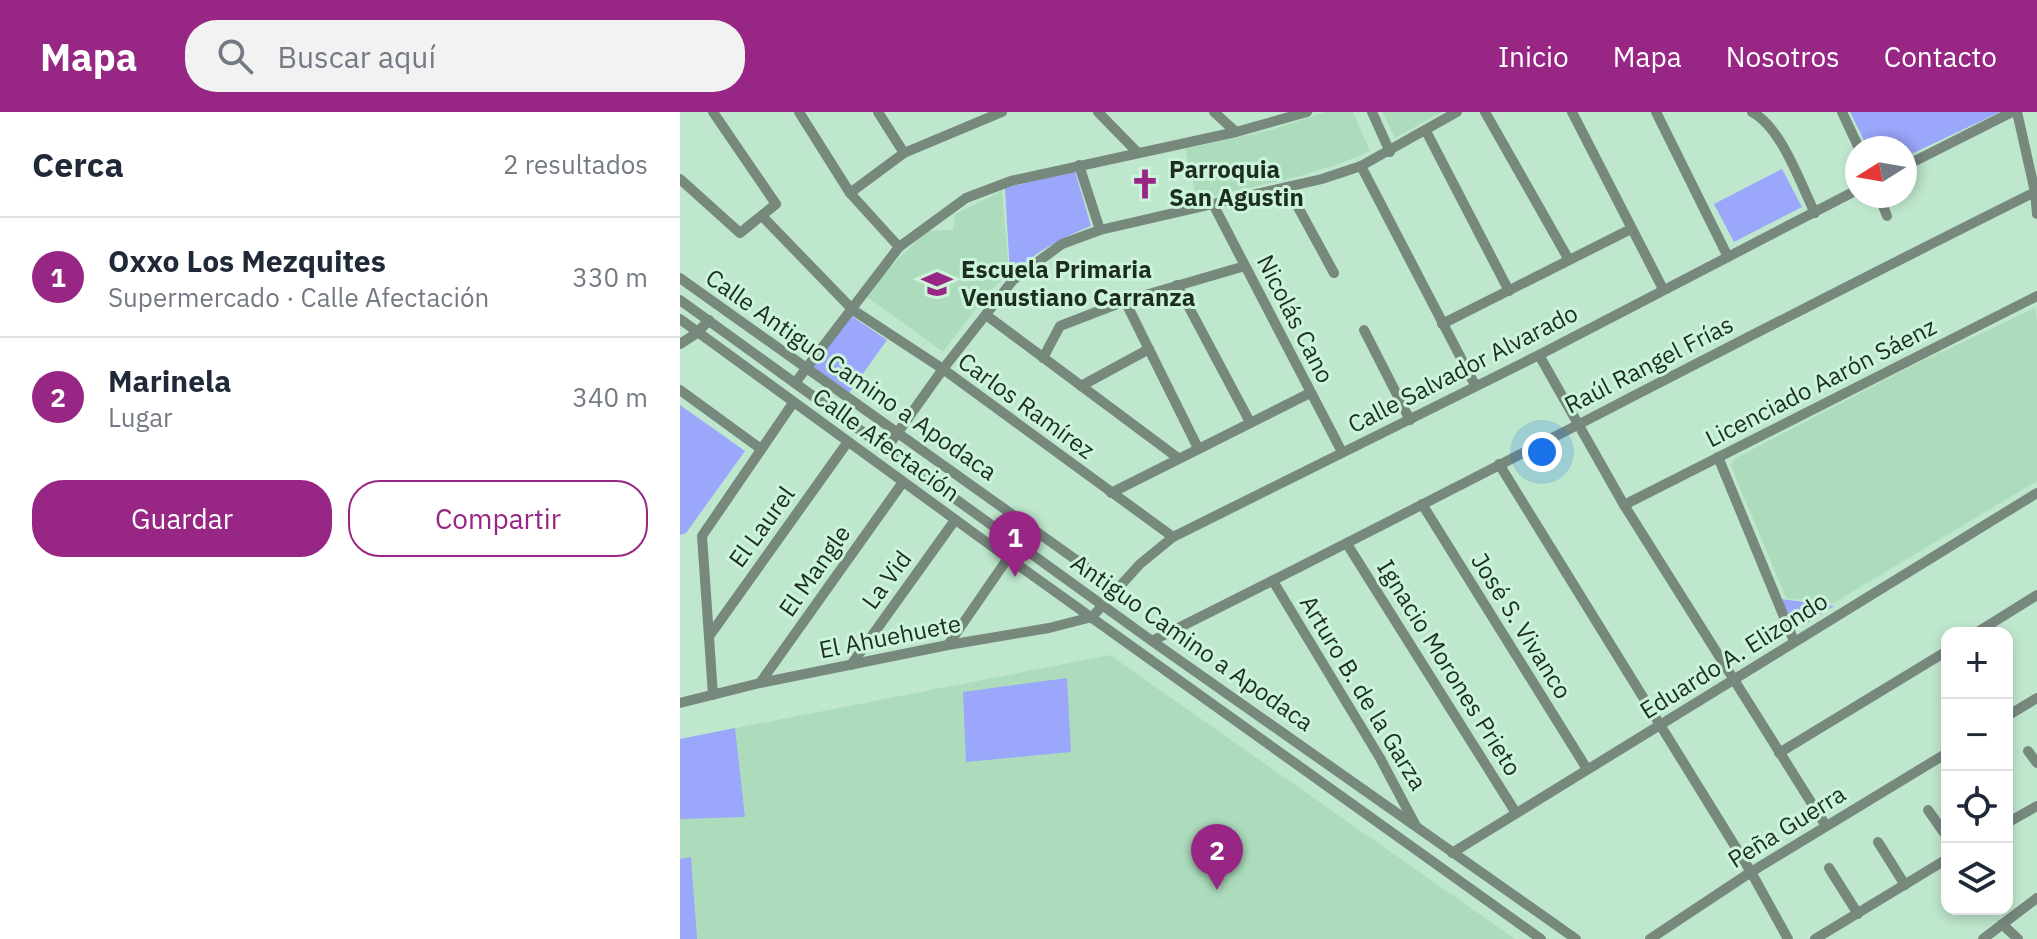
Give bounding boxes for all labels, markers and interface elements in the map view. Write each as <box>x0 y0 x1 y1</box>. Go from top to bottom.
search box <box>185 20 745 92</box>
text: Mapa <box>40 32 137 81</box>
icon: search <box>213 34 257 78</box>
text: Buscar aquí <box>277 37 436 76</box>
text: Inicio <box>1498 38 1569 75</box>
text: Mapa <box>1613 38 1682 75</box>
text: Nosotros <box>1726 38 1840 75</box>
text: Contacto <box>1884 38 1997 75</box>
north arrow <box>1845 136 1917 208</box>
text: Cerca <box>32 142 124 186</box>
text: 2 resultados <box>503 147 648 181</box>
place label: Parroquia San Agustin <box>1169 153 1304 213</box>
church icon: Parroquia San Agustin <box>1128 167 1162 201</box>
text: Oxxo Los Mezquites <box>108 241 386 280</box>
street label: Nicolás Cano <box>1250 249 1342 388</box>
place label: Escuela Primaria Venustiano Carranza <box>961 253 1195 313</box>
text: 1 <box>50 260 66 294</box>
text: 330 m <box>572 260 648 294</box>
street label: Calle Antiguo Camino a Apodaca <box>700 261 1004 487</box>
school or university icon: Escuela Primaria Venustiano Carranza <box>920 267 954 301</box>
text: Supermercado · Calle Afectación <box>108 280 489 314</box>
street label: Calle Salvador Alvarado <box>1342 296 1583 440</box>
street label: Raúl Rangel Frías <box>1559 308 1738 420</box>
street label: Licenciado Aarón Sáenz <box>1700 310 1941 454</box>
street label: Carlos Ramírez <box>952 345 1101 466</box>
text: Marinela <box>108 361 231 400</box>
text: 2 <box>50 380 66 414</box>
text: 340 m <box>572 380 648 414</box>
street label: Calle Afectación <box>807 380 966 508</box>
text: Lugar <box>108 400 173 434</box>
your location <box>1522 432 1562 472</box>
street label: El Laurel <box>721 479 801 573</box>
button: Guardar <box>32 480 332 557</box>
button: Compartir <box>348 480 648 557</box>
pin: 1 <box>989 511 1041 577</box>
street label: El Mangle <box>771 518 857 622</box>
street label: La Vid <box>854 544 918 615</box>
street label: Antiguo Camino a Apodaca <box>1065 546 1320 738</box>
street label: José S. Vivanco <box>1464 546 1579 704</box>
street label: Ignacio Morones Prieto <box>1370 553 1529 782</box>
street label: Eduardo A. Elizondo <box>1634 584 1833 726</box>
street label: Arturo B. de la Garza <box>1293 589 1435 796</box>
street label: El Ahuehuete <box>816 607 964 665</box>
map controls <box>1941 627 2013 915</box>
button: + <box>1941 627 2013 699</box>
button: − <box>1941 699 2013 771</box>
button: locate <box>1941 771 2013 843</box>
street label: Peña Guerra <box>1722 777 1852 875</box>
pin: 2 <box>1191 824 1243 890</box>
button: layers <box>1941 843 2013 915</box>

